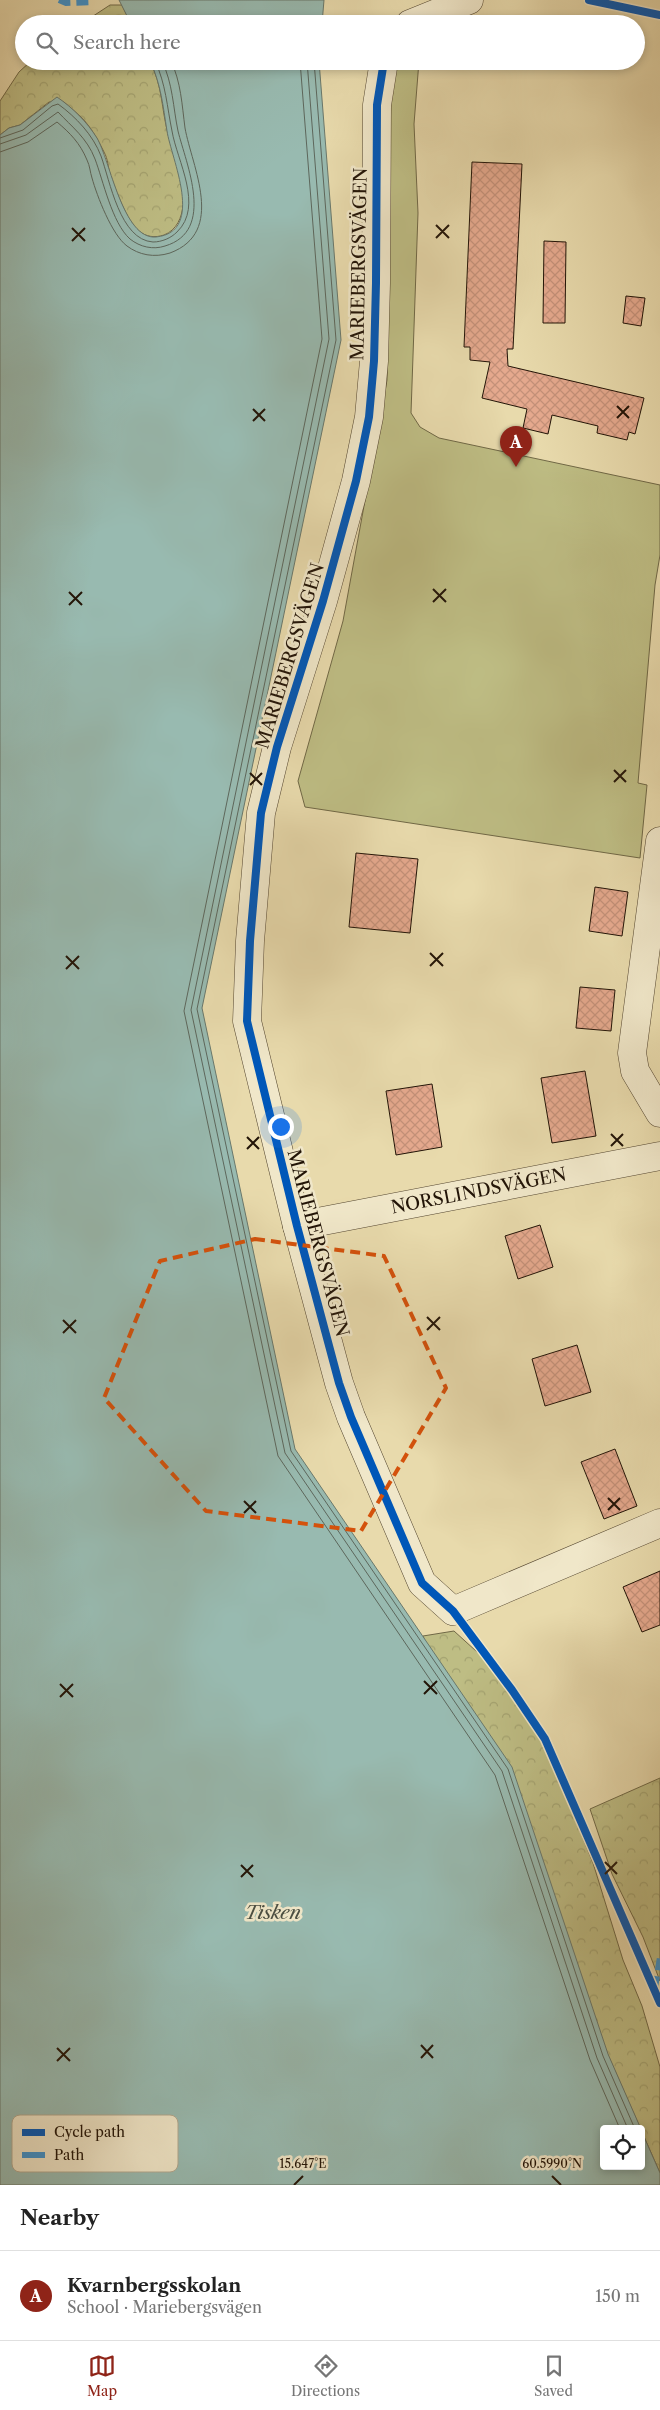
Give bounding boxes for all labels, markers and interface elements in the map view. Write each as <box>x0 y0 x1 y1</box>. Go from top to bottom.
search box <box>15 15 645 70</box>
icon: search <box>33 29 61 57</box>
text: Search here <box>73 31 181 54</box>
street label: MARIEBERGSVÄGEN <box>345 167 372 361</box>
pin: A <box>500 426 532 467</box>
street label: MARIEBERGSVÄGEN <box>250 560 329 752</box>
your location <box>268 1114 294 1140</box>
street label: MARIEBERGSVÄGEN <box>282 1147 355 1339</box>
street label: NORSLINDSVÄGEN <box>389 1163 568 1219</box>
water label: Tisken <box>245 1901 301 1924</box>
legend <box>12 2115 178 2172</box>
text: Cycle path <box>54 2123 125 2141</box>
map controls <box>600 2125 645 2170</box>
button: locate <box>600 2125 645 2170</box>
text: Path <box>54 2146 84 2164</box>
text: 15.647°E <box>280 2156 326 2171</box>
text: 60.5990°N <box>522 2156 582 2171</box>
text: Nearby <box>20 2205 99 2230</box>
text: Kvarnbergsskolan <box>67 2274 241 2297</box>
text: A <box>30 2286 42 2306</box>
text: 150 m <box>595 2286 640 2306</box>
text: School · Mariebergsvägen <box>67 2297 262 2317</box>
tab: Map <box>87 2352 117 2400</box>
tab: Directions <box>291 2352 360 2400</box>
tab: Saved <box>534 2352 573 2400</box>

